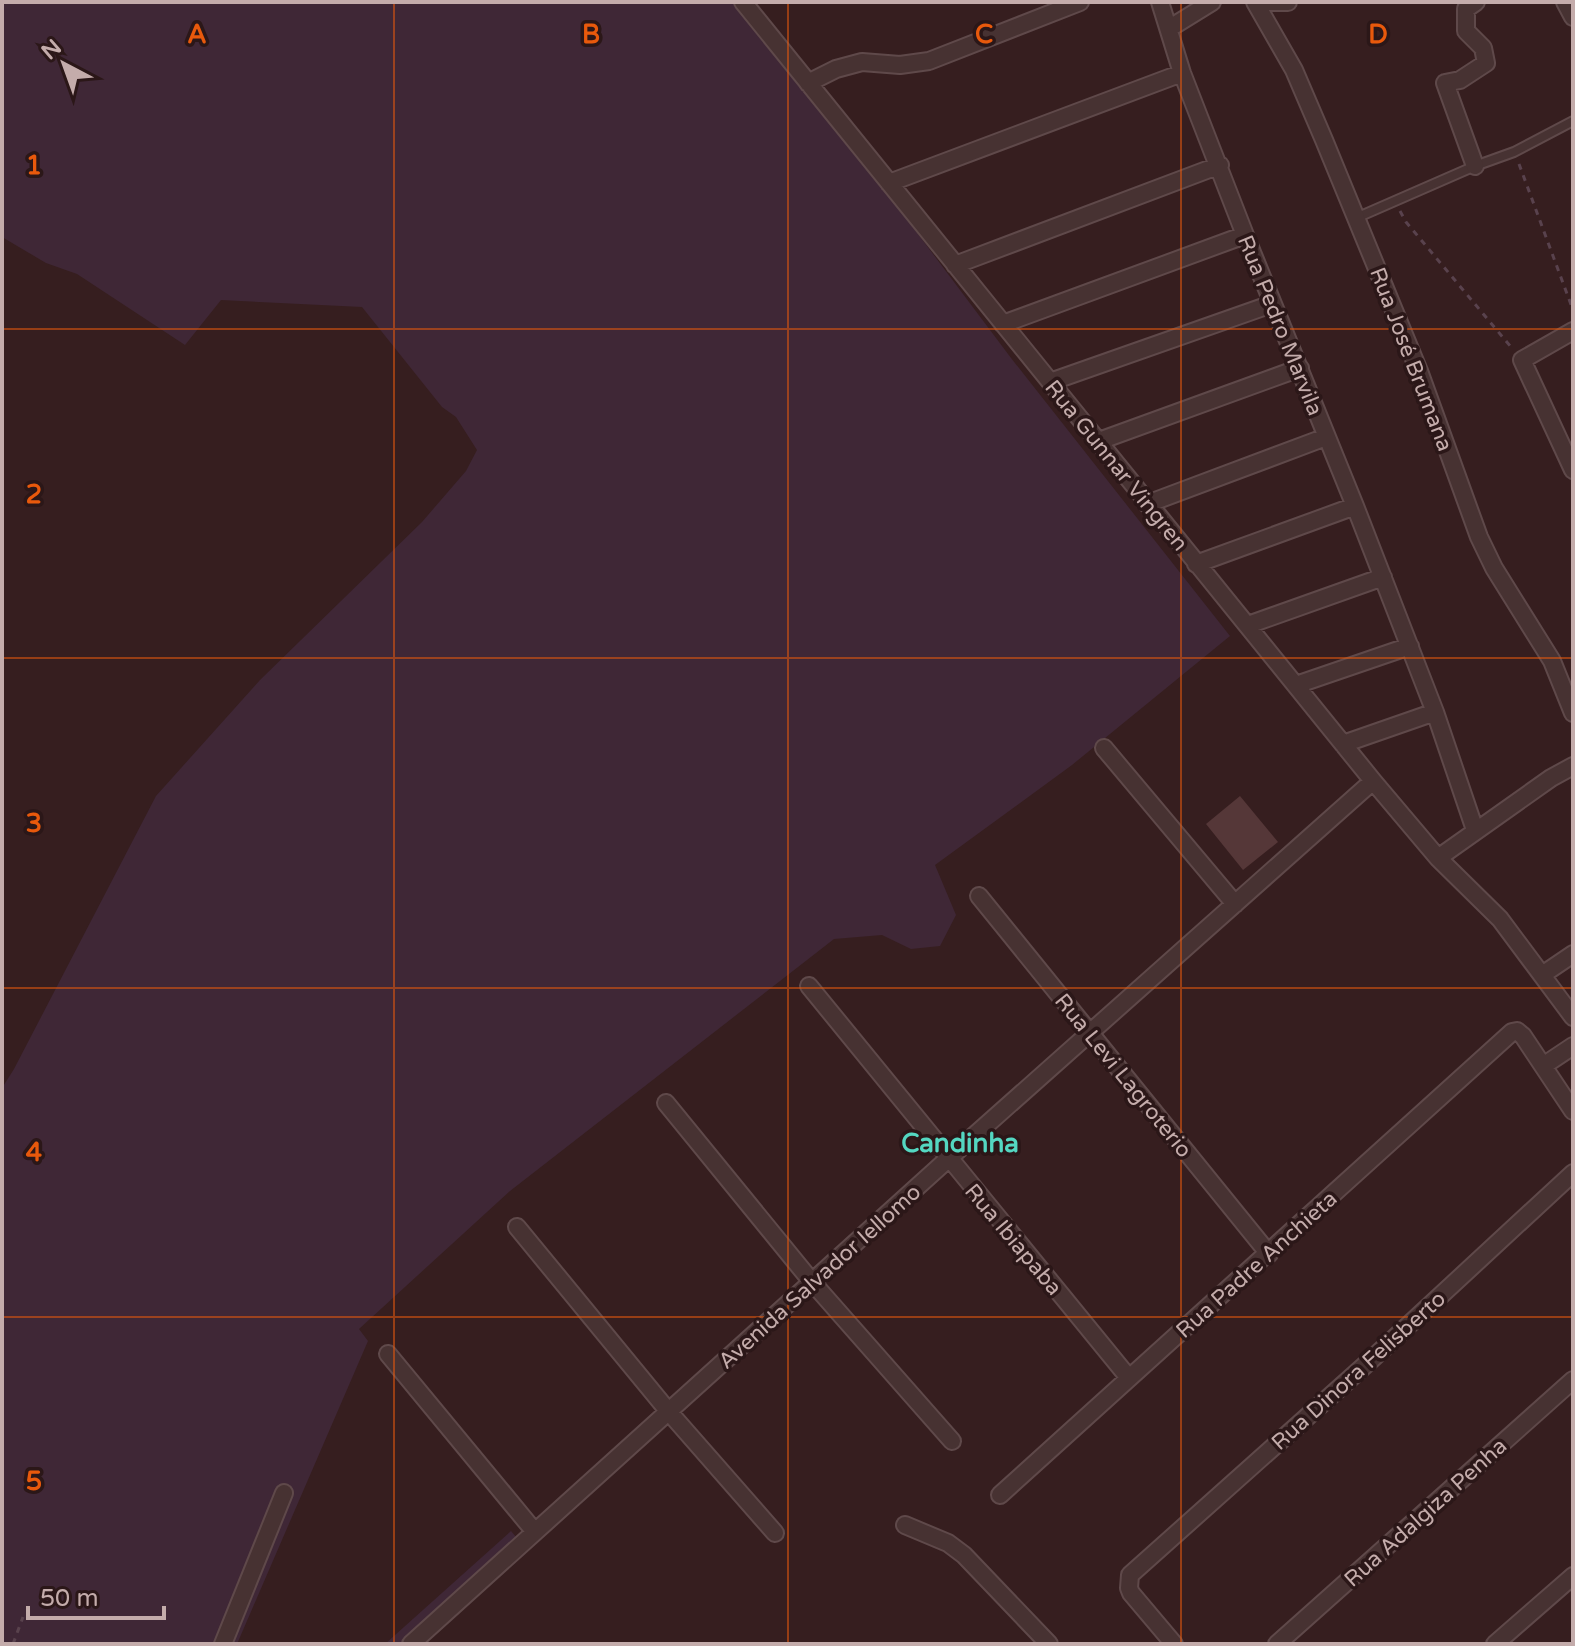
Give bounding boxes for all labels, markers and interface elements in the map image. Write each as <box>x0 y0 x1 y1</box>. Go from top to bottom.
text: A <box>187 19 207 50</box>
text: B <box>582 19 600 50</box>
text: C <box>975 19 993 50</box>
text: D <box>1368 19 1388 50</box>
north arrow <box>24 24 104 104</box>
text: N <box>36 34 67 65</box>
text: 1 <box>26 150 42 181</box>
street label: Rua Pedro Marvila <box>1232 231 1328 419</box>
street label: Rua José Brumana <box>1364 264 1458 455</box>
street label: Rua Gunnar Vingren <box>1039 375 1193 556</box>
text: 2 <box>26 479 42 510</box>
text: 3 <box>26 808 42 839</box>
street label: Rua Levi Lagroterio <box>1049 988 1197 1163</box>
district label: Candinha <box>901 1128 1019 1159</box>
text: 4 <box>26 1137 42 1168</box>
street label: Avenida Salvador Iellomo <box>713 1179 926 1375</box>
street label: Rua Ibiapaba <box>959 1179 1067 1301</box>
street label: Rua Padre Anchieta <box>1171 1186 1342 1344</box>
street label: Rua Dinora Felisberto <box>1266 1286 1451 1456</box>
street label: Rua Adalgiza Penha <box>1339 1433 1512 1593</box>
text: 5 <box>26 1466 42 1497</box>
scale bar <box>28 1570 164 1620</box>
text: 50 m <box>40 1584 98 1613</box>

